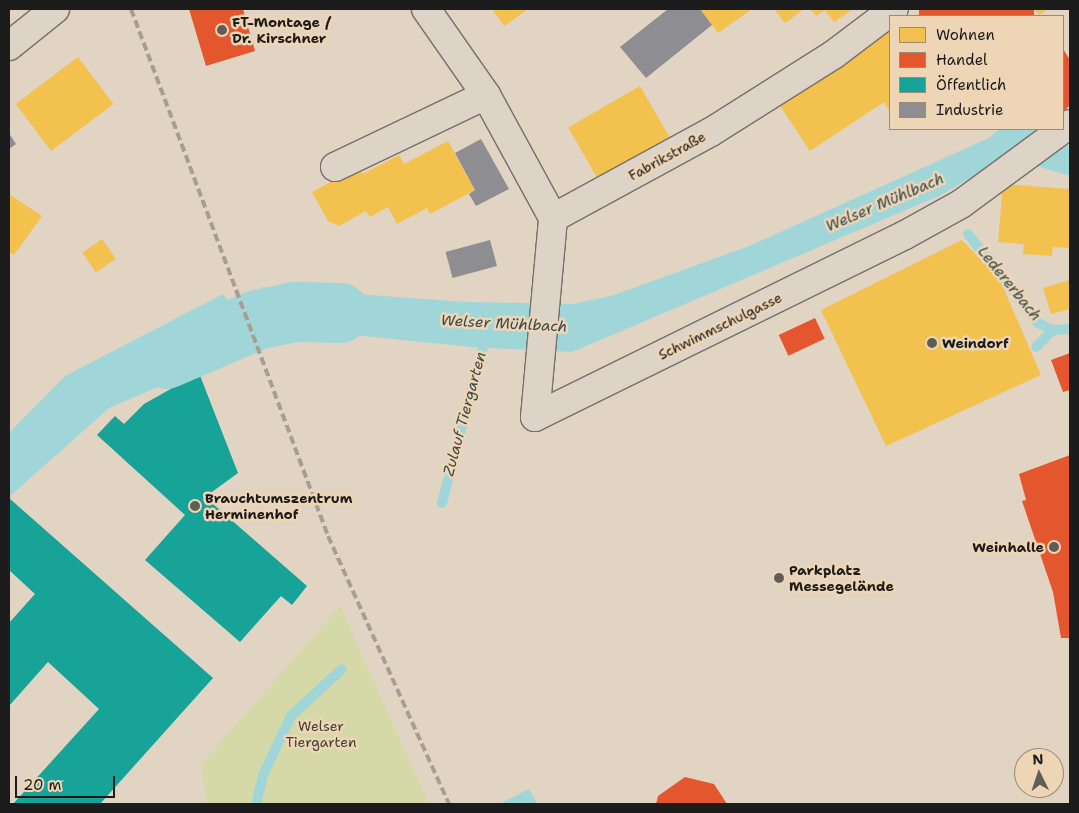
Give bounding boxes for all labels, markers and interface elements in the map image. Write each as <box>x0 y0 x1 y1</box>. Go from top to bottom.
place label: FT-Montage / Dr. Kirschner <box>232 14 331 46</box>
legend <box>889 15 1064 130</box>
marker: FT-Montage / Dr. Kirschner <box>216 24 228 36</box>
text: Wohnen <box>936 25 995 45</box>
text: Handel <box>936 50 988 70</box>
text: Öffentlich <box>936 75 1006 95</box>
text: Industrie <box>936 100 1003 120</box>
street label: Fabrikstraße <box>625 128 709 184</box>
water label: Welser Mühlbach <box>823 170 947 236</box>
water label: Ledererbach <box>973 243 1045 325</box>
street label: Schwimmschulgasse <box>655 289 785 363</box>
water label: Welser Mühlbach <box>440 312 568 336</box>
place label: Weindorf <box>942 335 1009 351</box>
marker: Weindorf <box>926 337 938 349</box>
water label: Zulauf Tiergarten <box>440 350 490 478</box>
place label: Brauchtumszentrum Herminenhof <box>205 490 352 522</box>
marker: Brauchtumszentrum Herminenhof <box>189 500 201 512</box>
place label: Weinhalle <box>972 539 1044 555</box>
marker: Weinhalle <box>1048 541 1060 553</box>
place label: Parkplatz Messegelände <box>789 562 894 594</box>
marker: Parkplatz Messegelände <box>773 572 785 584</box>
park label: Welser Tiergarten <box>285 718 357 750</box>
north arrow <box>1014 748 1064 798</box>
text: N <box>1032 750 1044 768</box>
scale bar <box>18 766 118 798</box>
text: 20 m <box>23 775 62 795</box>

